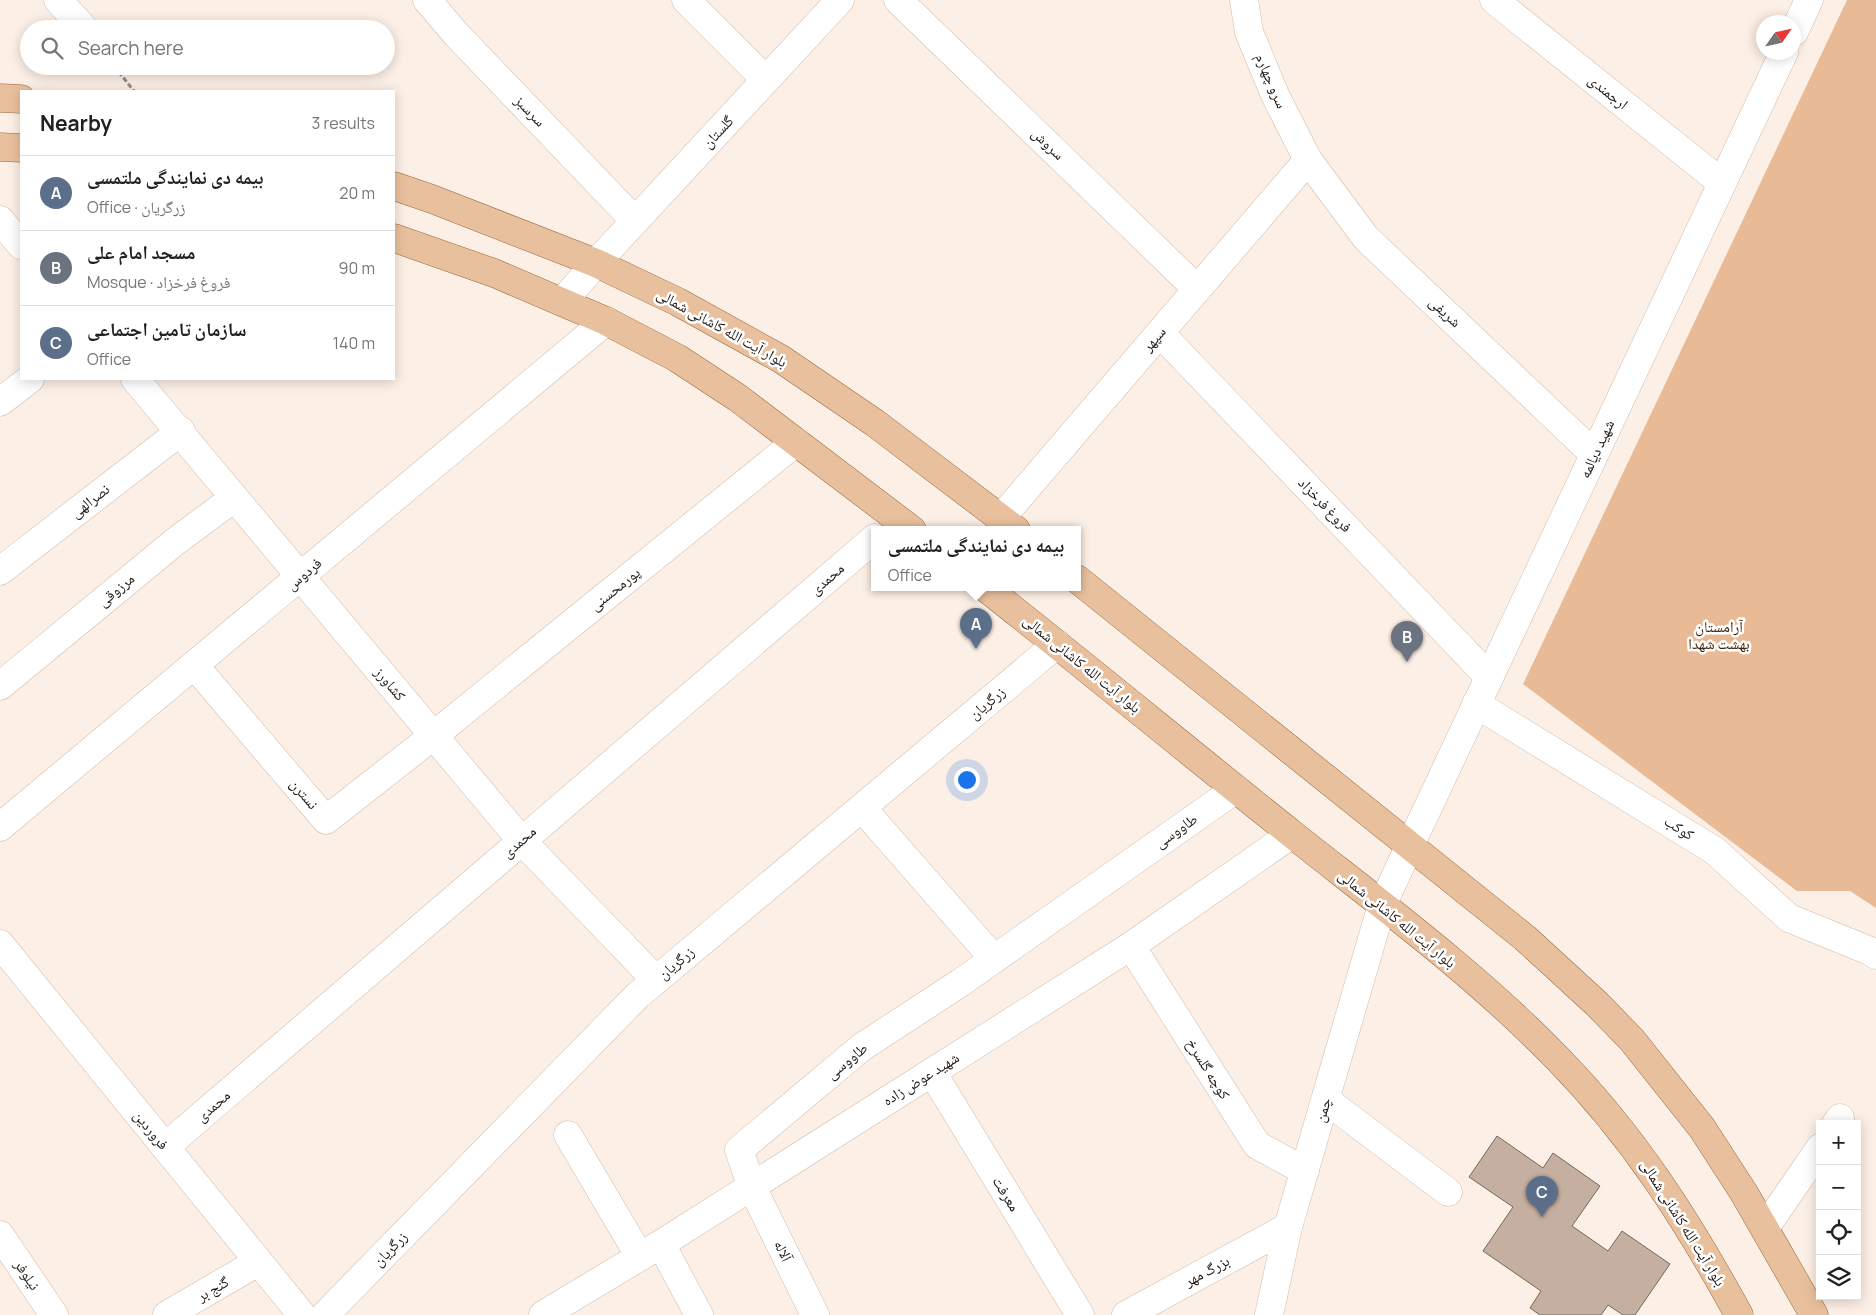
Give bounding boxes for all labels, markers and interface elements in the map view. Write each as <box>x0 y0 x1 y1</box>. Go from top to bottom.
north arrow <box>1756 15 1801 60</box>
search box <box>20 20 395 75</box>
icon: search <box>38 34 66 62</box>
text: Search here <box>78 35 184 61</box>
street label: سرو چهارم <box>1250 50 1293 112</box>
street label: ارجمندی <box>1584 69 1633 114</box>
street label: سرسبز <box>510 90 551 131</box>
text: Nearby <box>40 109 112 137</box>
street label: گلستان <box>697 110 738 153</box>
text: 3 results <box>312 112 375 134</box>
street label: سروش <box>1027 123 1069 165</box>
text: بیمه دی نمایندگی ملتمسی <box>87 164 264 190</box>
text: A <box>51 182 61 204</box>
text: 20 m <box>339 182 375 204</box>
text: Office · زرگریان <box>87 196 186 218</box>
text: مسجد امام علی <box>87 239 196 265</box>
text: B <box>51 257 61 279</box>
text: 90 m <box>339 257 375 279</box>
text: Mosque · فروغ فرخزاد <box>87 271 230 293</box>
street label: بلوار آیت الله کاشانی شمالی <box>653 283 791 372</box>
street label: شریفی <box>1425 291 1466 332</box>
text: سازمان تامین اجتماعی <box>87 316 247 342</box>
street label: سپهر <box>1136 321 1171 357</box>
text: C <box>50 332 62 354</box>
text: 140 m <box>333 332 375 354</box>
text: Office <box>87 348 131 370</box>
street label: شهید دیالمه <box>1574 416 1619 482</box>
street label: فروغ فرخزاد <box>1294 472 1357 537</box>
street label: نصرالهی <box>66 479 114 523</box>
popup <box>871 526 1081 591</box>
text: بیمه دی نمایندگی ملتمسی <box>888 532 1064 558</box>
street label: فردوس <box>281 552 326 595</box>
street label: محمدی <box>805 558 849 599</box>
street label: پورمحسنی <box>585 562 644 615</box>
text: Office <box>888 564 932 586</box>
street label: مرزوقی <box>93 568 139 611</box>
pin: A <box>960 608 992 649</box>
street label: بلوار آیت الله کاشانی شمالی <box>1019 610 1146 718</box>
park label: آرامستان بهشت شهدا <box>1688 616 1750 654</box>
pin: B <box>1391 621 1423 662</box>
street label: کشاورز <box>369 661 411 705</box>
street label: زرگریان <box>964 681 1010 724</box>
your location <box>954 767 980 793</box>
street label: نسترن <box>285 774 323 814</box>
street label: طاووسی <box>1150 808 1201 853</box>
street label: کوکب <box>1660 810 1698 845</box>
street label: محمدی <box>497 821 541 862</box>
street label: بلوار آیت الله کاشانی شمالی <box>1334 865 1461 973</box>
street label: زرگریان <box>653 941 699 984</box>
street label: کوچه گلسرخ <box>1181 1034 1235 1103</box>
street label: طاووسی <box>821 1037 872 1084</box>
street label: شهید عوض زاده <box>878 1047 963 1110</box>
street label: محمدی <box>191 1085 235 1126</box>
street label: چمن <box>1309 1095 1336 1125</box>
street label: فروردین <box>129 1105 174 1154</box>
map controls <box>1816 1120 1861 1300</box>
button: + <box>1816 1120 1861 1165</box>
street label: بلوار آیت الله کاشانی شمالی <box>1636 1155 1731 1290</box>
button: − <box>1816 1165 1861 1210</box>
street label: معرفت <box>988 1172 1025 1215</box>
pin: C <box>1526 1176 1558 1217</box>
button: locate <box>1816 1210 1861 1255</box>
street label: زرگریان <box>368 1226 412 1271</box>
street label: آلاله <box>769 1237 798 1266</box>
street label: بزرگ مهر <box>1180 1250 1233 1292</box>
street label: نیلوفر <box>9 1255 45 1294</box>
button: layers <box>1816 1255 1861 1300</box>
street label: گنج بر <box>192 1271 233 1307</box>

